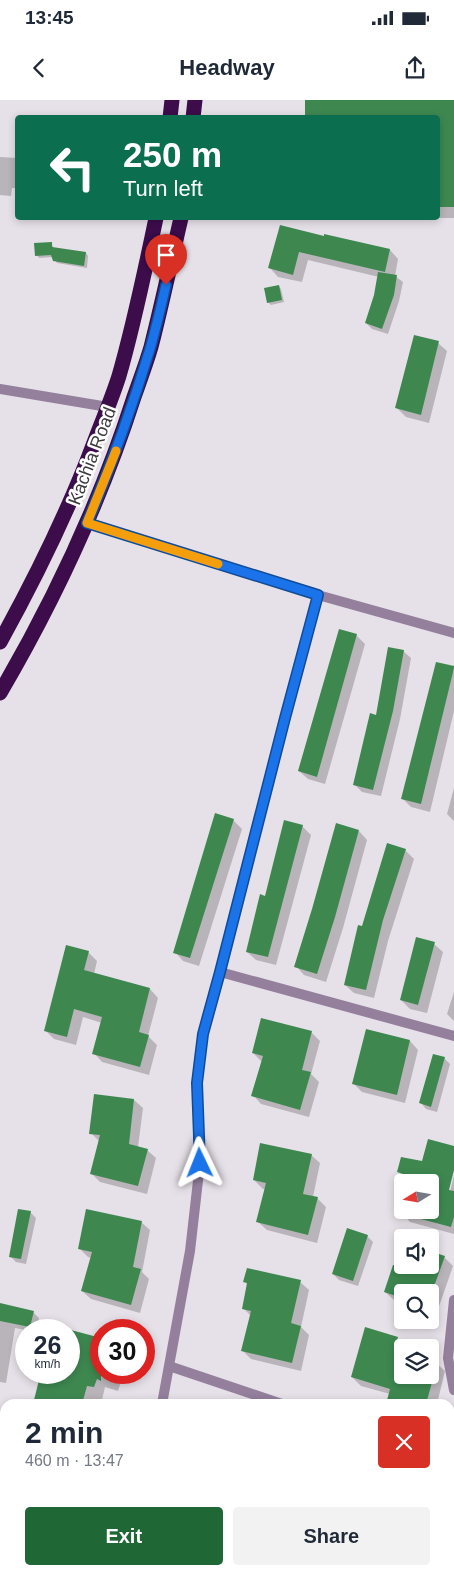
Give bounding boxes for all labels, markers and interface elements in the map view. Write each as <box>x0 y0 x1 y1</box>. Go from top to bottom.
text: 13:45 <box>25 7 74 28</box>
icon: back <box>25 54 53 82</box>
icon: share <box>401 54 429 82</box>
text: Headway <box>179 55 275 80</box>
icon: left <box>40 135 105 200</box>
text: 250 m <box>123 135 222 174</box>
text: Turn left <box>123 176 203 201</box>
pin <box>145 234 187 285</box>
icon: arrive <box>152 241 180 269</box>
street label: Kachia Road <box>64 404 120 508</box>
position arrow <box>173 1136 225 1188</box>
north arrow <box>394 1174 439 1219</box>
map controls <box>394 1174 439 1384</box>
button: sound <box>394 1229 439 1274</box>
button: search <box>394 1284 439 1329</box>
speed limit sign: 30 <box>90 1319 155 1384</box>
text: 26 <box>34 1331 61 1359</box>
button: layers <box>394 1339 439 1384</box>
text: km/h <box>34 1357 61 1371</box>
text: 2 min <box>25 1416 103 1449</box>
button: close <box>378 1416 430 1468</box>
text: 460 m · 13:47 <box>25 1452 124 1469</box>
button: Exit <box>25 1507 223 1565</box>
button: Share <box>233 1507 430 1565</box>

